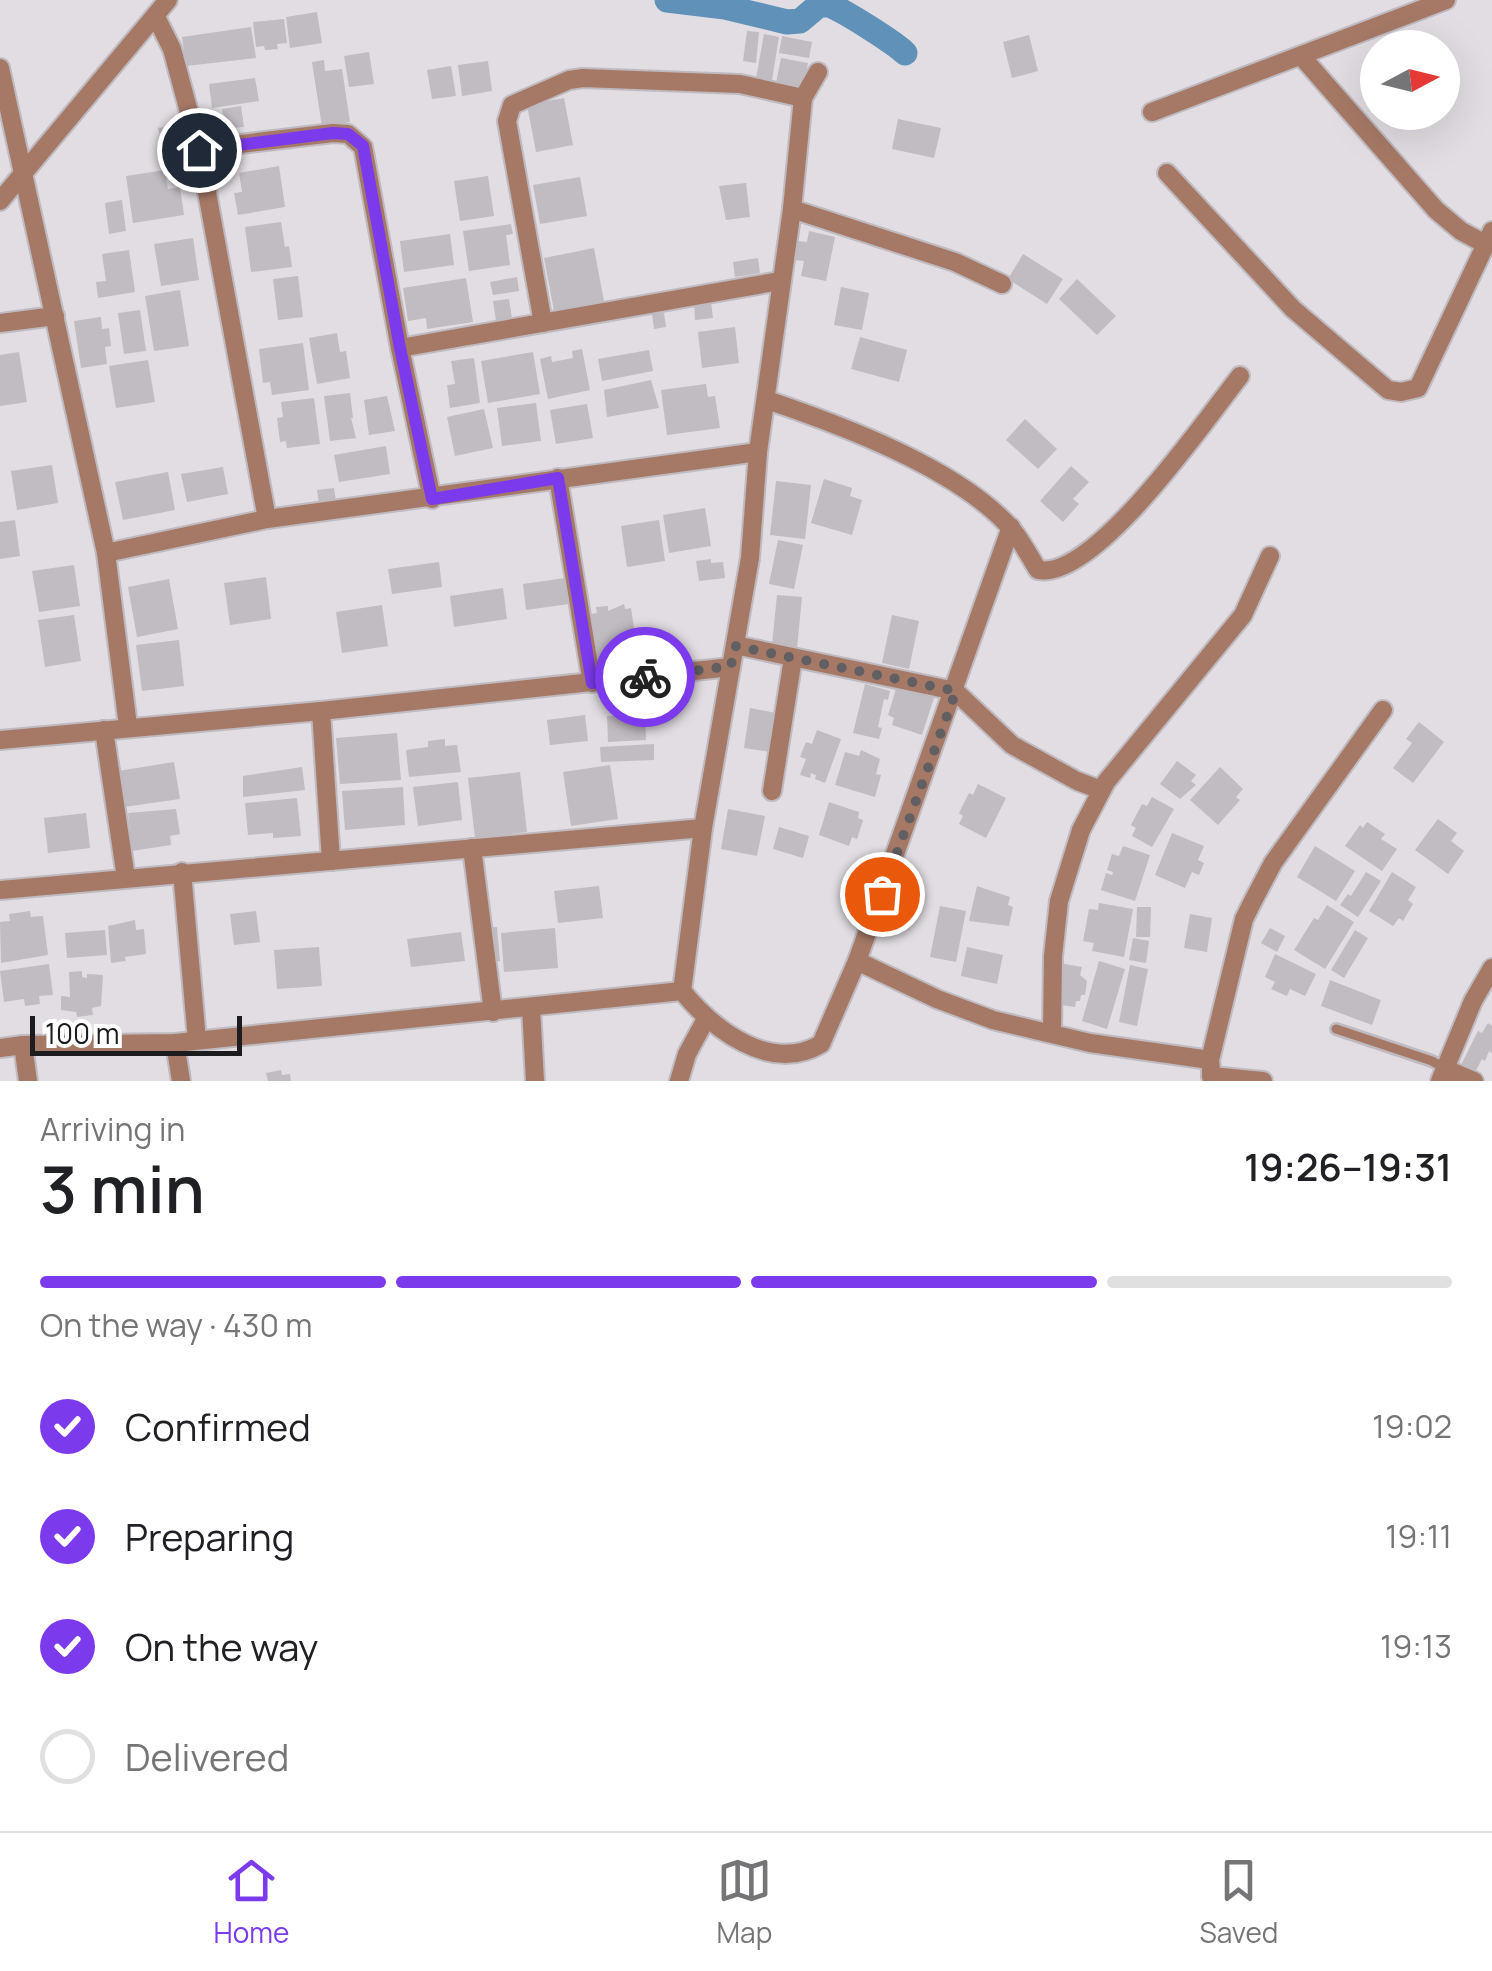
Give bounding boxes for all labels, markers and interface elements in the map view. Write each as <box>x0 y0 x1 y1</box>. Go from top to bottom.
north arrow <box>1360 30 1460 130</box>
map controls <box>1360 30 1460 130</box>
pin <box>157 108 242 193</box>
icon: home <box>172 123 227 178</box>
courier <box>595 627 695 727</box>
icon: bike <box>618 650 673 705</box>
pin <box>840 852 925 937</box>
icon: bag <box>855 867 910 922</box>
scale bar <box>30 1011 242 1056</box>
text: 100 m <box>45 1014 119 1052</box>
text: Arriving in <box>40 1107 185 1151</box>
text: 19:26–19:31 <box>1244 1140 1452 1192</box>
text: 3 min <box>40 1144 205 1233</box>
text: On the way · 430 m <box>40 1303 312 1347</box>
icon: check <box>40 1399 95 1454</box>
text: Confirmed <box>125 1400 311 1452</box>
text: 19:02 <box>1372 1404 1452 1448</box>
icon: check <box>40 1509 95 1564</box>
text: Preparing <box>125 1510 294 1562</box>
text: 19:11 <box>1385 1514 1452 1558</box>
icon: check <box>40 1619 95 1674</box>
text: On the way <box>125 1620 318 1672</box>
text: 19:13 <box>1380 1624 1452 1668</box>
text: Delivered <box>125 1730 289 1782</box>
tab: Home <box>214 1853 289 1951</box>
tab: Map <box>717 1853 772 1951</box>
tab: Saved <box>1199 1853 1278 1951</box>

